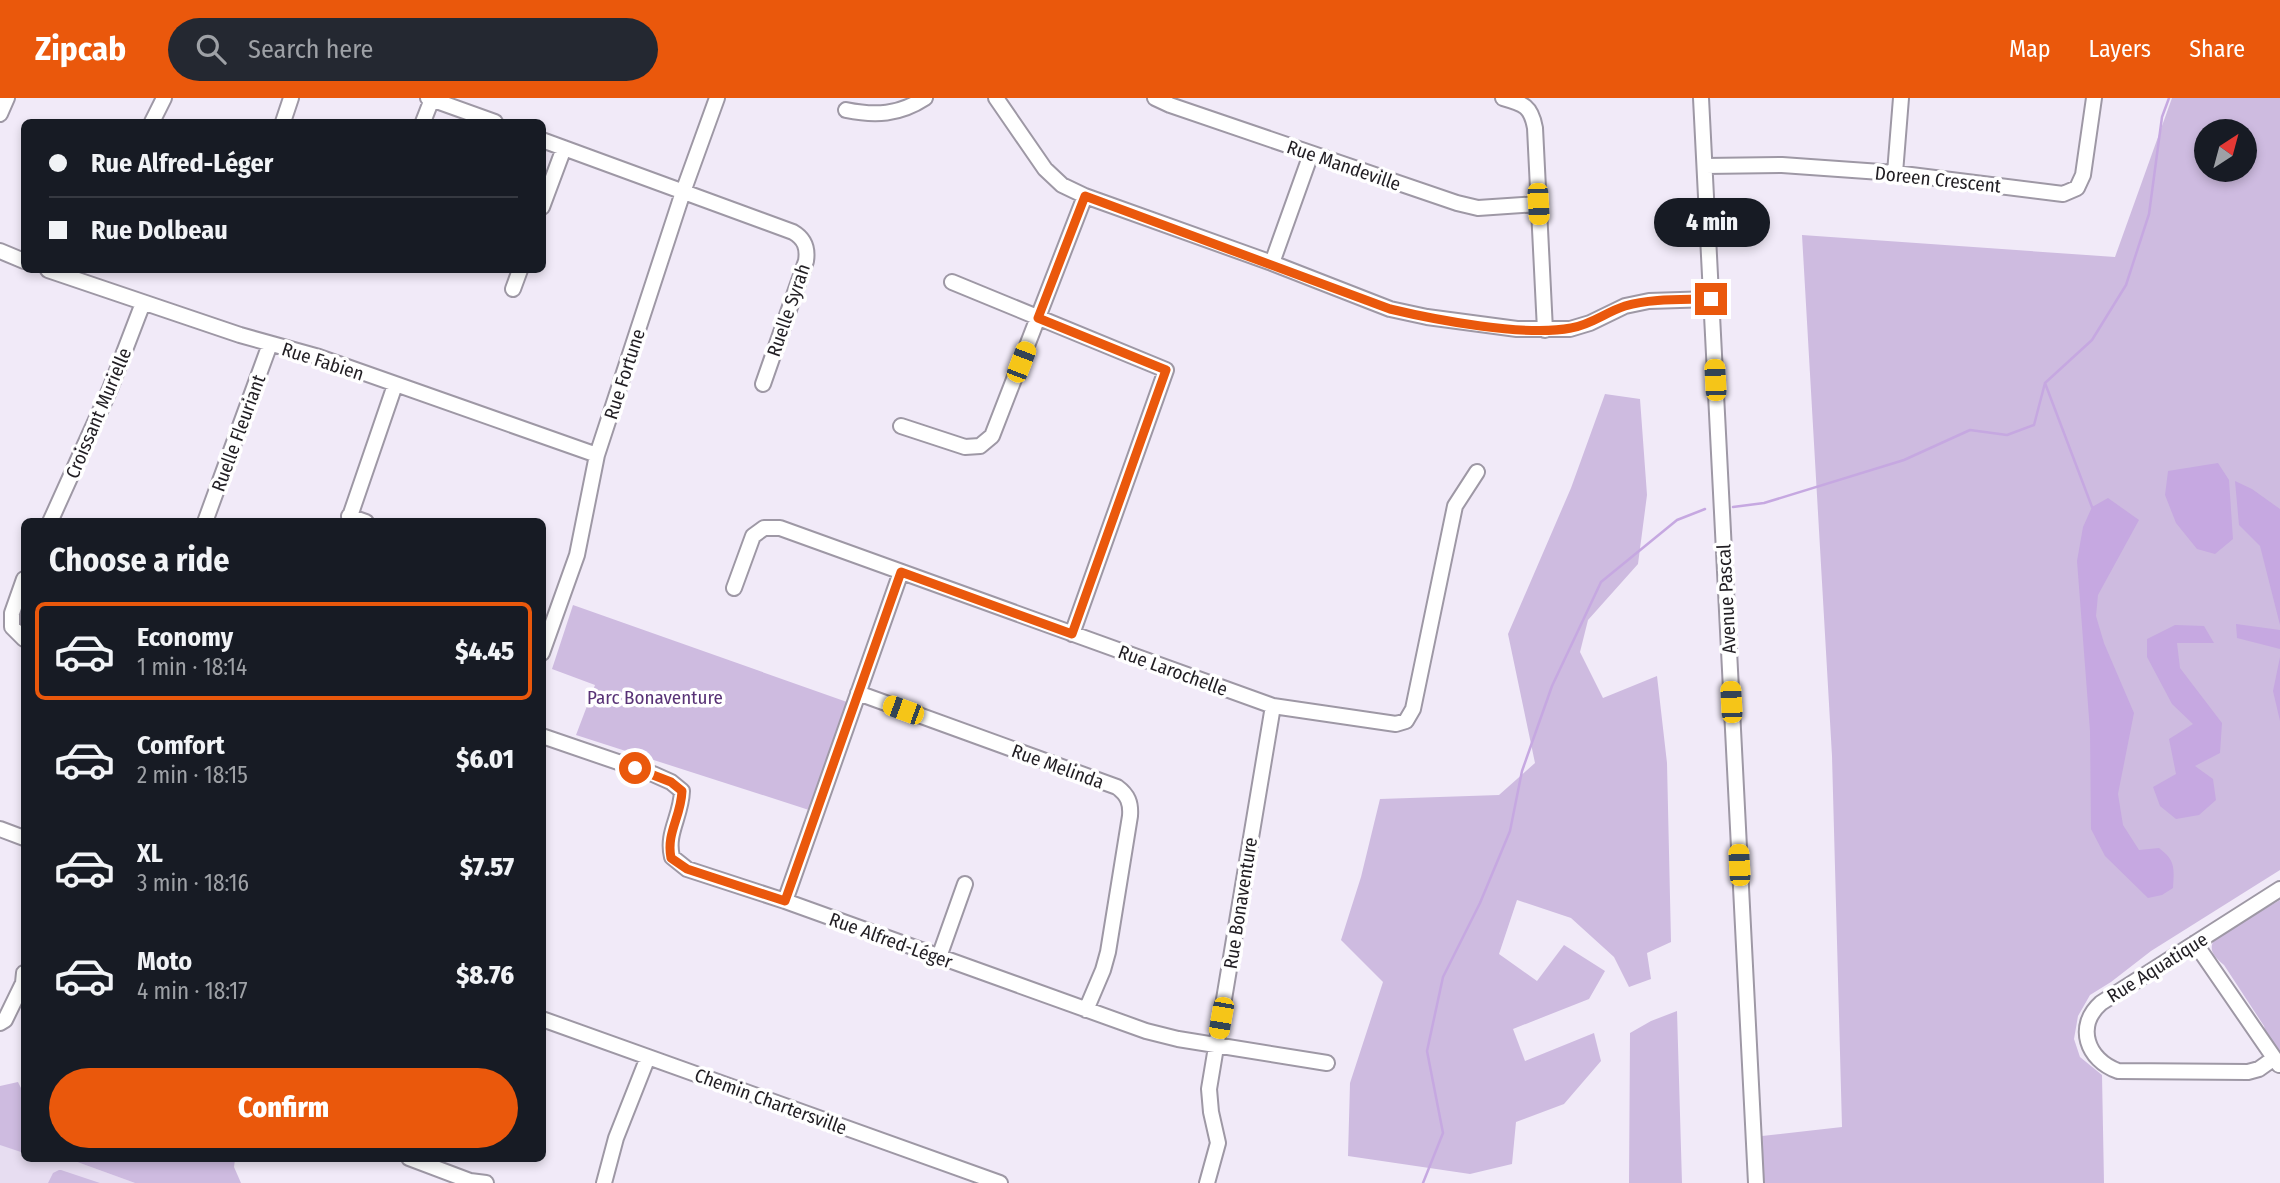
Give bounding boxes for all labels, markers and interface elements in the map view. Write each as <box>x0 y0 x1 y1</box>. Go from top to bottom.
search box <box>168 18 658 81</box>
text: Zipcab <box>35 29 126 69</box>
icon: search <box>192 30 230 68</box>
text: Search here <box>248 34 373 65</box>
text: Map <box>2009 35 2051 63</box>
text: Layers <box>2089 35 2151 63</box>
text: Share <box>2189 35 2245 63</box>
north arrow <box>2194 119 2258 182</box>
map controls <box>2194 119 2257 182</box>
street label: Rue Mandeville <box>1284 135 1404 196</box>
text: Rue Alfred-Léger <box>91 148 273 179</box>
street label: Doreen Crescent <box>1874 161 2003 198</box>
car <box>1527 182 1550 226</box>
callout: 4 min <box>1653 198 1769 246</box>
text: 4 min <box>1686 208 1738 236</box>
text: Rue Dolbeau <box>91 215 228 246</box>
street label: Ruelle Syrah <box>762 261 815 360</box>
route end <box>1695 283 1727 315</box>
street label: Rue Fortune <box>599 326 650 422</box>
street label: Rue Fabien <box>279 337 367 386</box>
car <box>1004 339 1039 385</box>
street label: Croissant Murielle <box>61 344 136 482</box>
car <box>1704 358 1727 402</box>
street label: Ruelle Fleuriant <box>207 371 271 495</box>
text: Choose a ride <box>49 541 230 579</box>
street label: Avenue Pascal <box>1712 544 1741 654</box>
icon: car <box>53 620 116 683</box>
text: Economy <box>137 622 233 653</box>
text: $4.45 <box>455 636 514 667</box>
street label: Rue Larochelle <box>1115 640 1231 701</box>
text: 1 min · 18:14 <box>137 653 247 681</box>
car <box>1720 680 1743 724</box>
park label: Parc Bonaventure <box>587 686 723 709</box>
car <box>880 693 927 727</box>
icon: car <box>53 728 116 791</box>
text: Comfort <box>137 730 225 761</box>
street label: Rue Melinda <box>1009 739 1107 794</box>
text: $6.01 <box>456 744 514 775</box>
route start <box>619 752 651 784</box>
text: 2 min · 18:15 <box>137 761 248 789</box>
icon: car <box>53 836 116 899</box>
street label: Rue Bonaventure <box>1219 836 1262 971</box>
text: XL <box>137 838 163 869</box>
car <box>1728 843 1751 887</box>
text: $7.57 <box>460 852 514 883</box>
text: 3 min · 18:16 <box>137 869 249 897</box>
street label: Rue Alfred-Léger <box>826 907 956 974</box>
street label: Rue Aquatique <box>2103 927 2212 1007</box>
icon: car <box>53 944 116 1007</box>
text: Moto <box>137 946 192 977</box>
text: $8.76 <box>456 960 514 991</box>
text: 4 min · 18:17 <box>137 977 248 1005</box>
car <box>1208 995 1235 1041</box>
street label: Chemin Chartersville <box>692 1063 850 1140</box>
button: Confirm <box>49 1068 518 1148</box>

